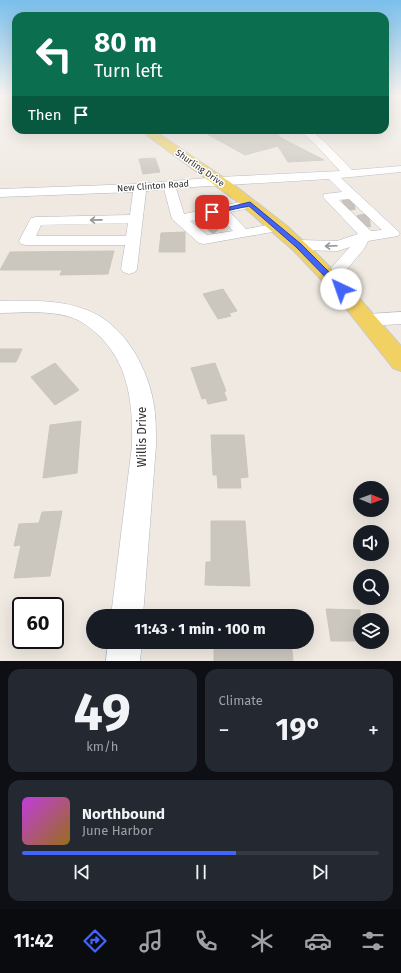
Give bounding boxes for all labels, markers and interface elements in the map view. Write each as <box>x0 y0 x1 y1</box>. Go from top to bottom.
text: 80 m <box>94 26 157 59</box>
icon: left <box>28 28 80 80</box>
text: Turn left <box>94 60 163 82</box>
icon: arrive <box>70 104 92 126</box>
text: Then <box>28 106 62 124</box>
street label: Shurling Drive <box>174 147 226 189</box>
street label: New Clinton Road <box>117 178 189 194</box>
pin <box>195 195 229 229</box>
icon: arrive <box>201 201 223 223</box>
one-way arrow <box>90 216 103 224</box>
one-way arrow <box>325 243 338 250</box>
position arrow <box>320 268 362 310</box>
street label: Willis Drive <box>135 407 149 467</box>
north arrow <box>353 481 389 517</box>
map controls <box>353 481 389 649</box>
button: sound <box>353 525 389 561</box>
button: search <box>353 569 389 605</box>
speed limit sign: 60 <box>12 597 64 649</box>
button: layers <box>353 613 389 649</box>
text: 11:43 · 1 min · 100 m <box>134 620 266 638</box>
text: 49 <box>74 681 131 744</box>
text: Climate <box>219 693 263 708</box>
text: 19° <box>276 712 322 748</box>
text: − <box>219 717 230 744</box>
text: + <box>368 717 379 744</box>
text: km/h <box>86 739 118 754</box>
text: Northbound <box>82 805 165 823</box>
text: June Harbor <box>82 823 153 838</box>
icon: previous <box>71 861 93 883</box>
icon: pause <box>190 861 212 883</box>
icon: next <box>309 861 331 883</box>
icon: directions <box>81 927 109 955</box>
icon: music <box>137 927 165 955</box>
icon: phone <box>192 927 220 955</box>
icon: climate <box>248 927 276 955</box>
icon: car <box>304 927 332 955</box>
icon: filters <box>359 927 387 955</box>
text: 11:42 <box>14 930 54 952</box>

